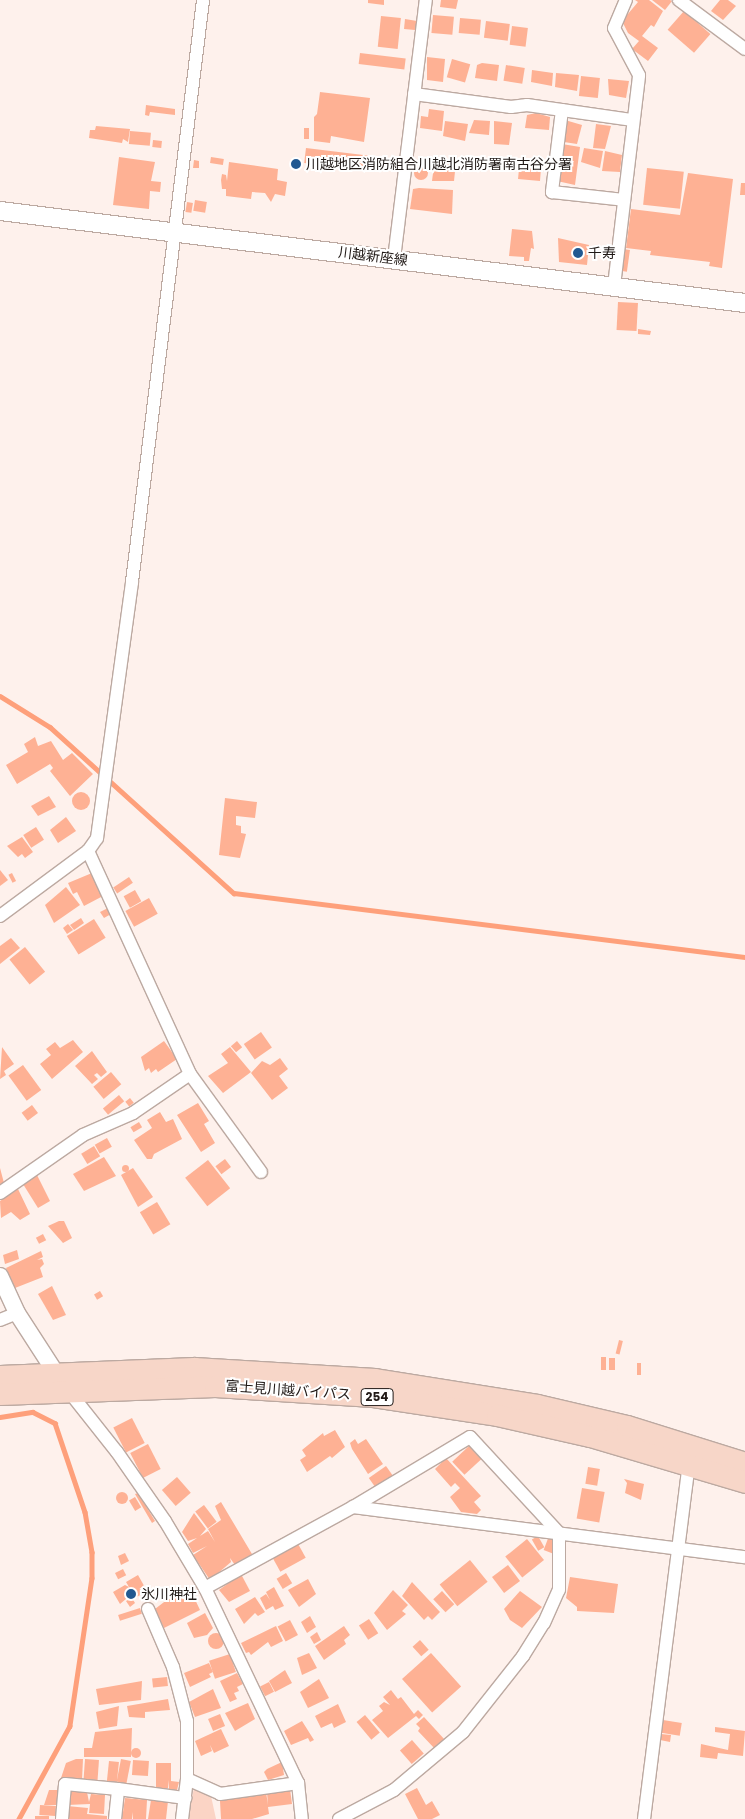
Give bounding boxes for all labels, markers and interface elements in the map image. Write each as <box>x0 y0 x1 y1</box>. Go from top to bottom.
place label: 川越地区消防組合川越北消防署南古谷分署 <box>306 156 572 172</box>
marker: 川越地区消防組合川越北消防署南古谷分署 <box>290 158 302 170</box>
street label: 川越新座線 <box>337 243 409 269</box>
place label: 千寿 <box>588 245 616 261</box>
marker: 千寿 <box>572 247 584 259</box>
street label: 富士見川越バイパス <box>225 1377 351 1403</box>
road number: 254 <box>360 1388 394 1406</box>
place label: 氷川神社 <box>141 1586 197 1602</box>
marker: 氷川神社 <box>125 1588 137 1600</box>

